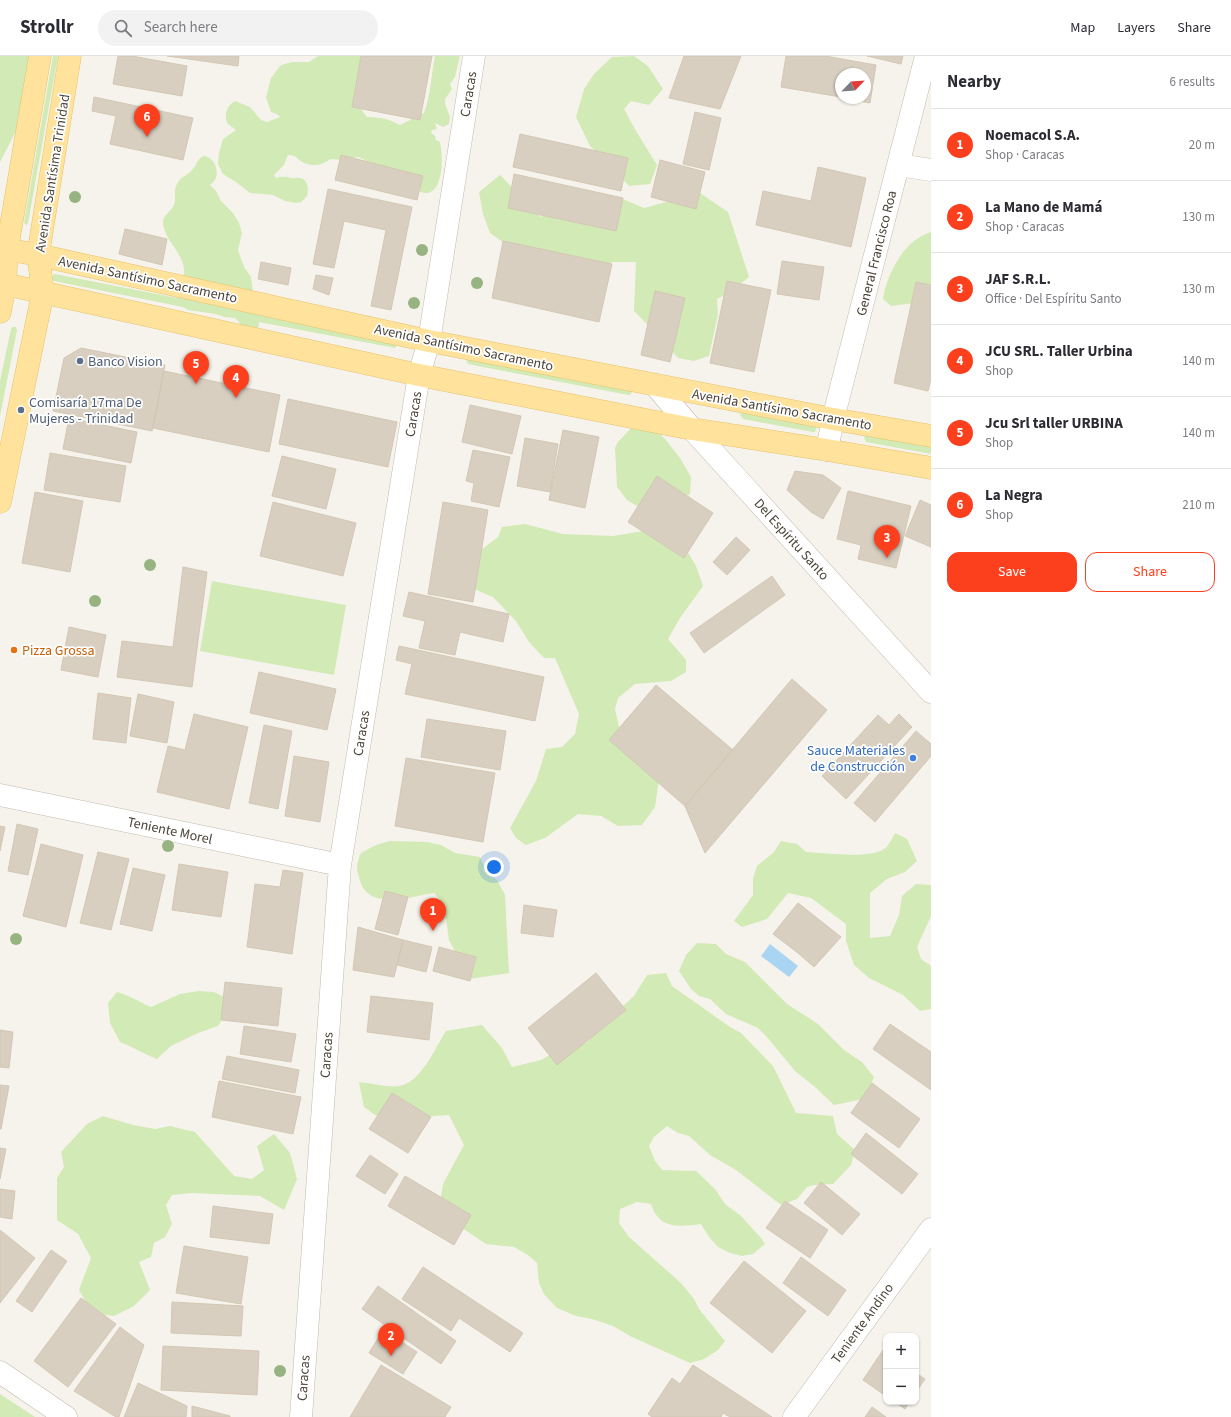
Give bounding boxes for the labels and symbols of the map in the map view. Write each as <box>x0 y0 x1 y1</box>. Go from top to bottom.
north arrow <box>835 68 871 104</box>
street label: Caracas <box>456 70 482 118</box>
street label: Avenida Santísima Trinidad <box>31 93 75 254</box>
pin: 6 <box>134 104 160 137</box>
street label: General Francisco Roa <box>852 188 902 318</box>
street label: Avenida Santísimo Sacramento <box>57 251 239 309</box>
street label: Avenida Santísimo Sacramento <box>373 319 555 377</box>
pin: 5 <box>183 351 209 384</box>
place label: Banco Vision <box>88 352 163 372</box>
marker: Banco Vision <box>75 356 85 366</box>
pin: 4 <box>223 365 249 398</box>
street label: Avenida Santísimo Sacramento <box>690 384 873 436</box>
street label: Caracas <box>401 390 427 438</box>
place label: Comisaría 17ma De Mujeres - Trinidad <box>29 393 142 429</box>
marker: Comisaría 17ma De Mujeres - Trinidad <box>16 405 26 415</box>
street label: Del Espíritu Santo <box>749 494 834 585</box>
pin: 3 <box>874 525 900 558</box>
place label: Pizza Grossa <box>22 641 95 661</box>
marker: Pizza Grossa <box>9 645 19 655</box>
street label: Caracas <box>349 709 375 757</box>
place label: Sauce Materiales de Construcción <box>807 741 905 777</box>
marker: Sauce Materiales de Construcción <box>908 753 918 763</box>
street label: Teniente Morel <box>125 812 215 850</box>
your location <box>484 857 504 877</box>
pin: 1 <box>420 898 446 931</box>
street label: Caracas <box>315 1031 339 1079</box>
street label: Teniente Andino <box>827 1279 899 1368</box>
pin: 2 <box>378 1323 404 1356</box>
street label: Caracas <box>292 1354 316 1402</box>

